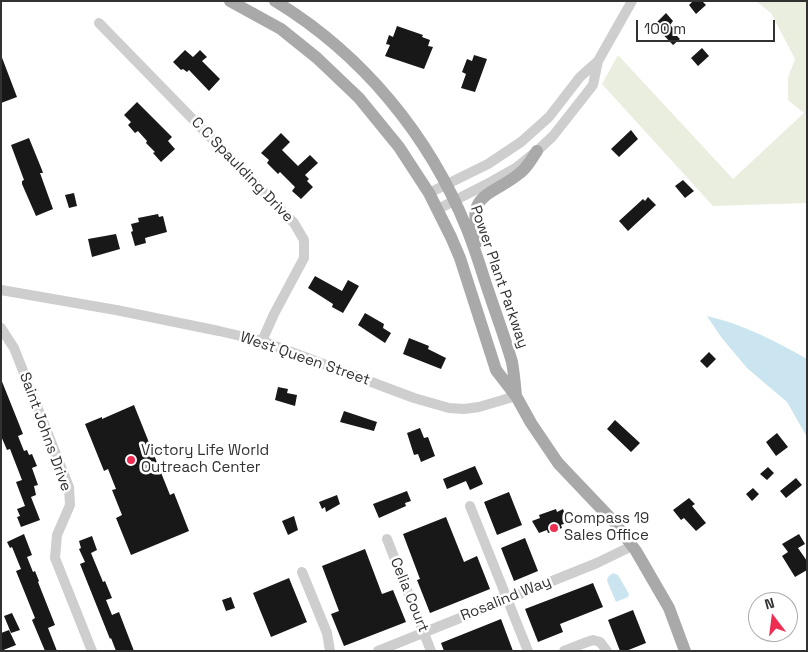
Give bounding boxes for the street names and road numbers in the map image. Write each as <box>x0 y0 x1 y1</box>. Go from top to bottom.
street label: C C Spaulding Drive <box>187 114 297 226</box>
street label: Power Plant Parkway <box>466 203 532 351</box>
street label: West Queen Street <box>238 328 372 390</box>
street label: Saint Johns Drive <box>15 370 75 494</box>
street label: Celia Court <box>386 555 432 635</box>
street label: Rosalind Way <box>458 573 554 625</box>

